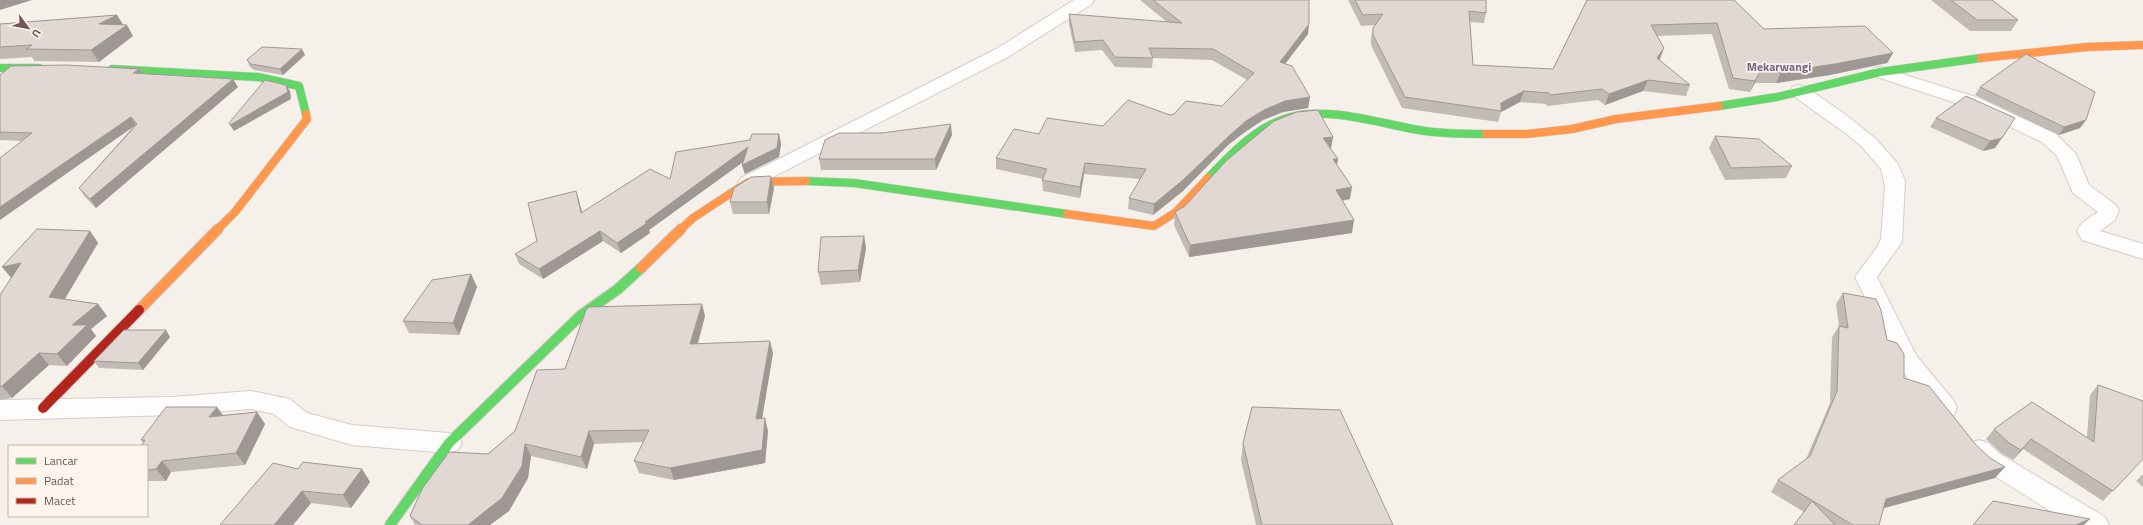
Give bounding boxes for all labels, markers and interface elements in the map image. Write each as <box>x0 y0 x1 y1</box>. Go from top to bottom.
north arrow <box>8 8 48 48</box>
text: U <box>28 26 45 41</box>
district label: Mekarwangi <box>1747 57 1811 76</box>
legend <box>8 445 148 517</box>
text: Lancar <box>44 451 78 470</box>
text: Padat <box>44 471 74 490</box>
text: Macet <box>44 491 76 510</box>

